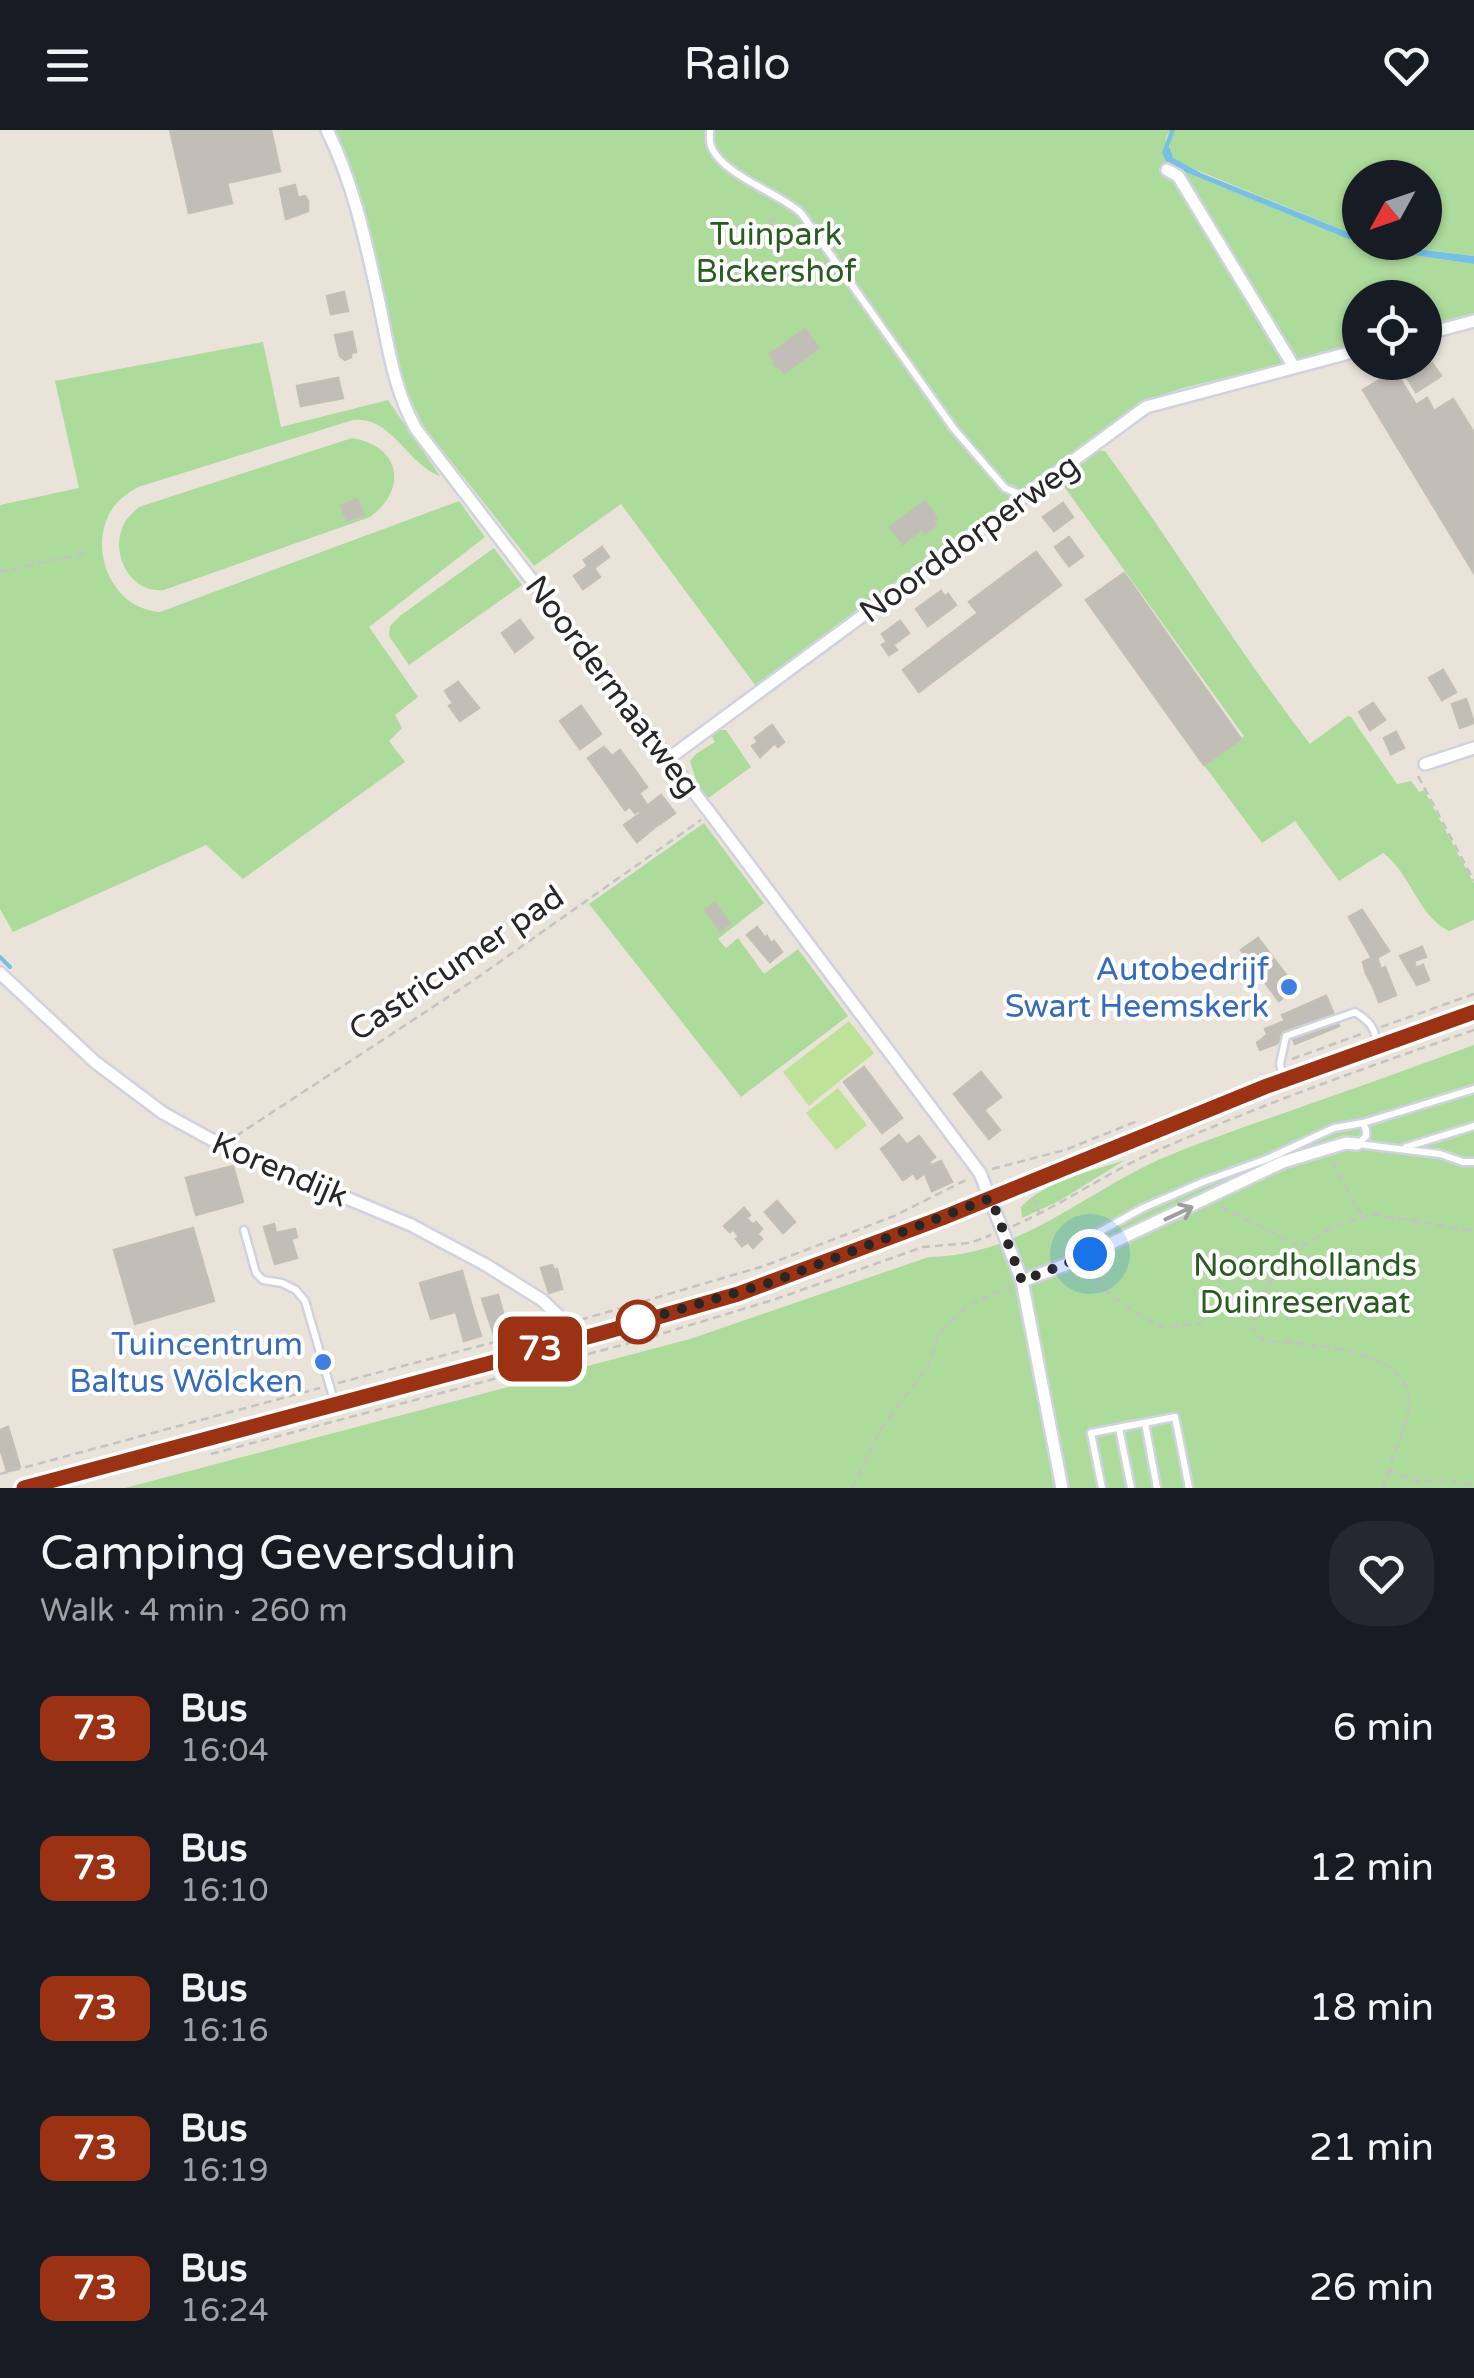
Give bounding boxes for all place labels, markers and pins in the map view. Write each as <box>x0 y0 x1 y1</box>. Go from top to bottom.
place label: Autobedrijf Swart Heemskerk <box>1005 951 1270 1026</box>
marker: Autobedrijf Swart Heemskerk <box>1278 976 1300 998</box>
unlabelled marker <box>617 1301 659 1343</box>
place label: Tuincentrum Baltus Wölcken <box>69 1326 303 1401</box>
marker: Tuincentrum Baltus Wölcken <box>312 1351 334 1373</box>

